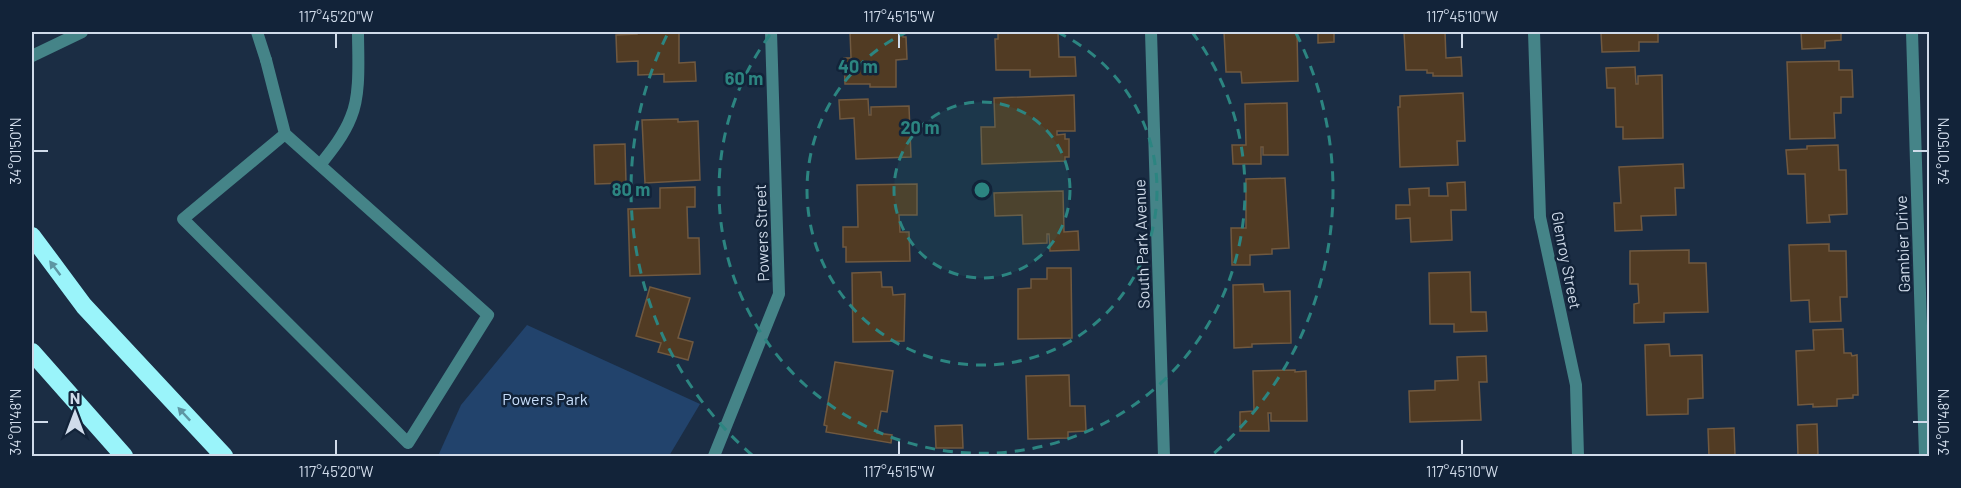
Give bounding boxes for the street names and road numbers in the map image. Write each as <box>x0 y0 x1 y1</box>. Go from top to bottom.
street label: South Park Avenue <box>1129 179 1153 309</box>
street label: Powers Street <box>750 184 772 282</box>
street label: Gambier Drive <box>1891 195 1913 293</box>
street label: Glenroy Street <box>1548 210 1586 310</box>

